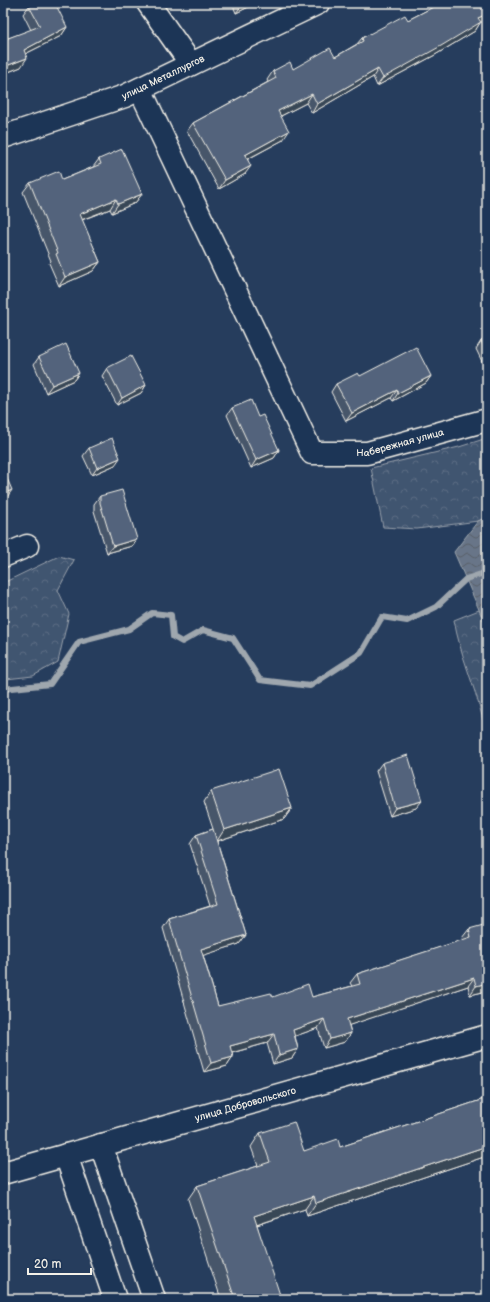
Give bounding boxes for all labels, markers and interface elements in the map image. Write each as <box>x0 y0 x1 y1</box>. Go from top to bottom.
street label: улица Металлургов <box>120 52 207 103</box>
street label: Набережная улица <box>356 426 445 459</box>
street label: улица Добровольского <box>194 1084 297 1124</box>
scale bar <box>28 1250 91 1276</box>
text: 20 m <box>34 1257 61 1272</box>

